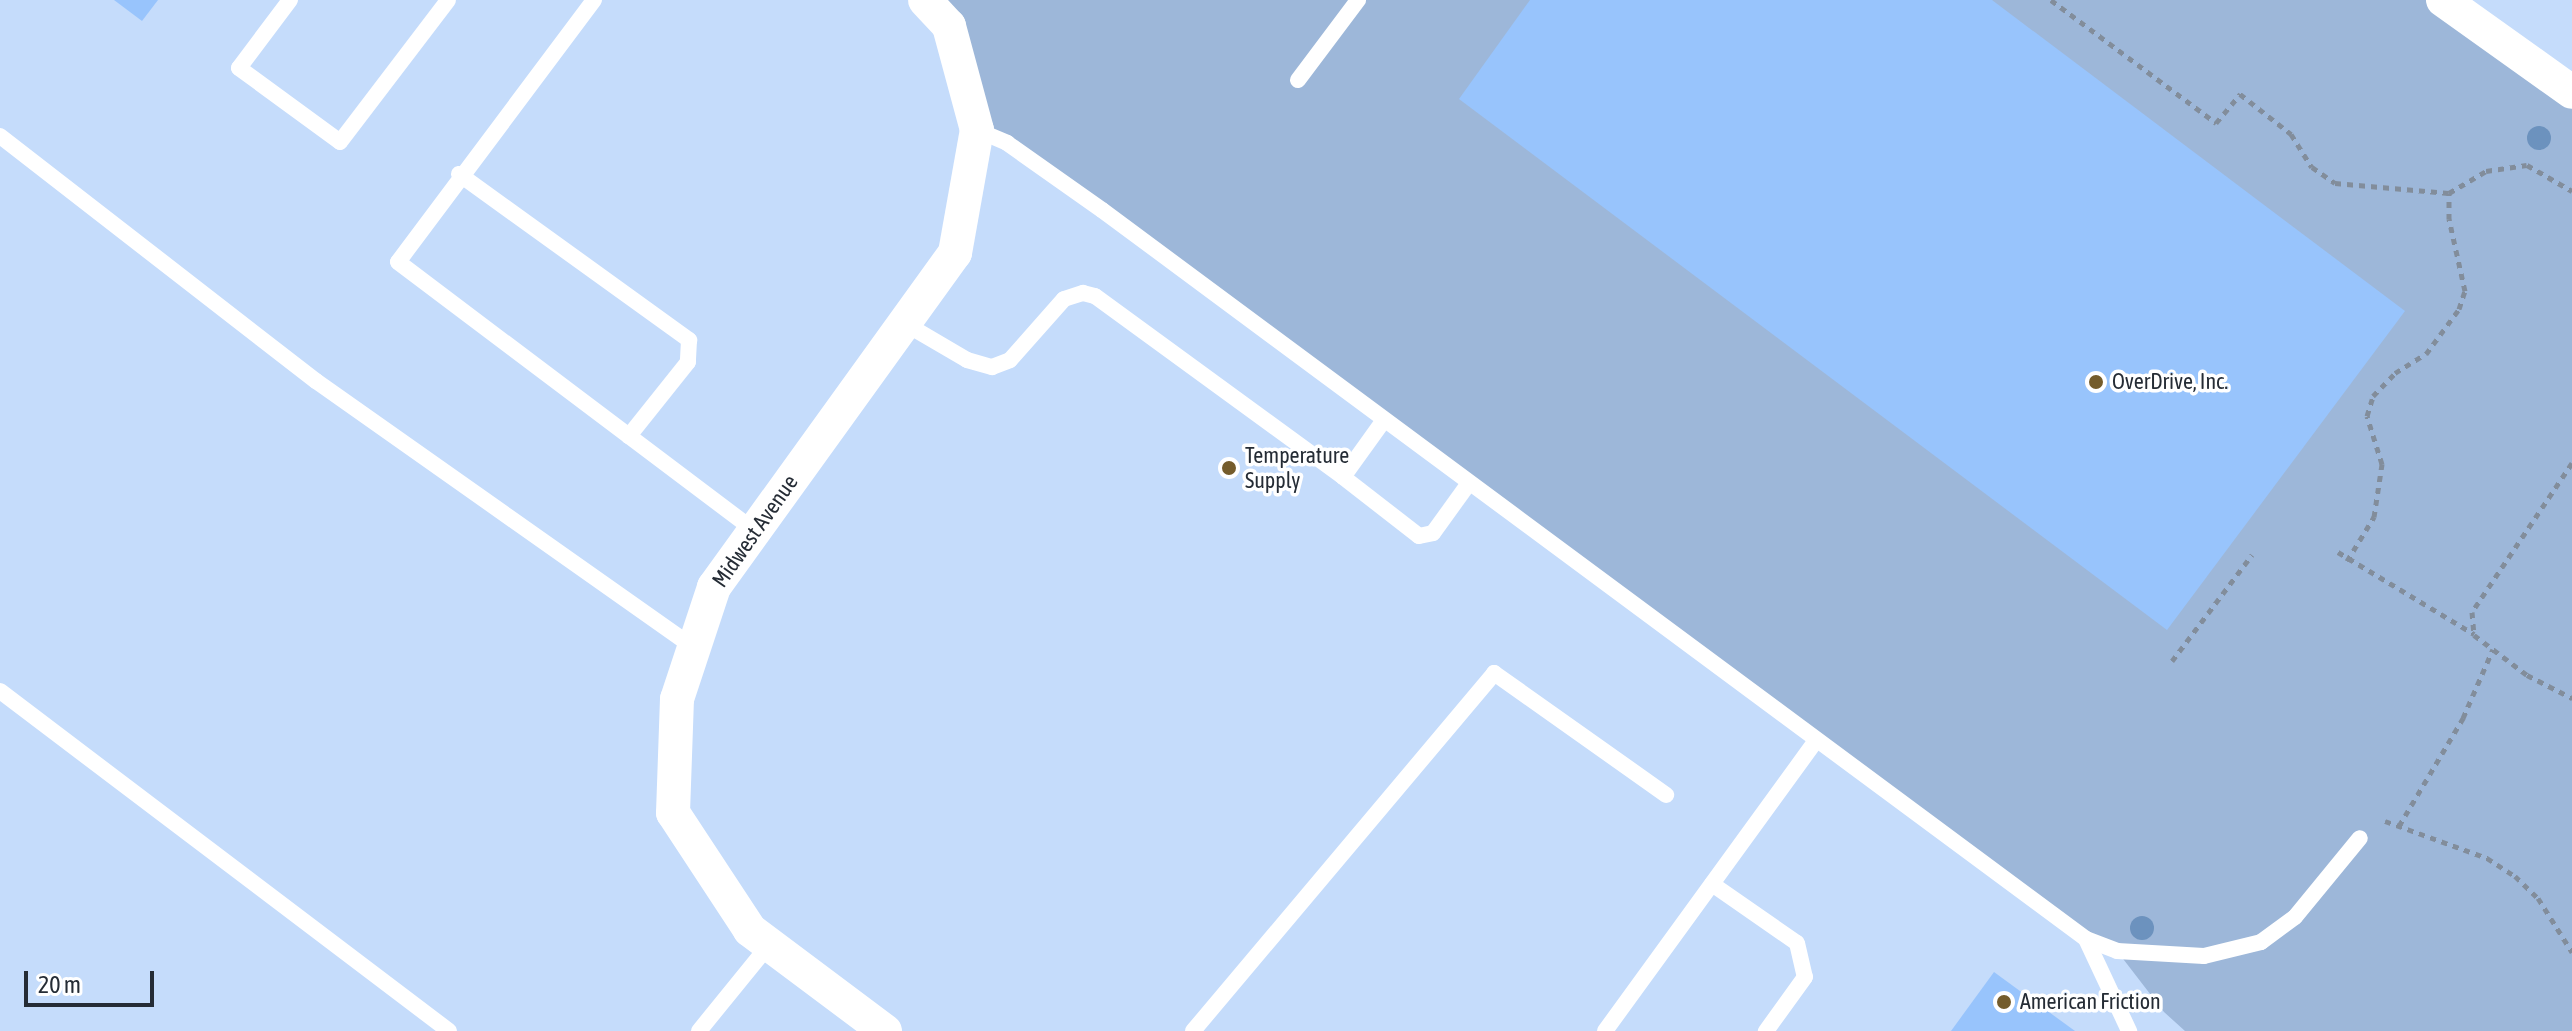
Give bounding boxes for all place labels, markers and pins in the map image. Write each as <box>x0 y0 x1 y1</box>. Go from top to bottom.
place label: OverDrive, Inc. <box>2112 369 2228 395</box>
marker: OverDrive, Inc. <box>2087 373 2105 391</box>
place label: Temperature Supply <box>1245 442 1349 494</box>
marker: Temperature Supply <box>1220 459 1238 477</box>
place label: American Friction <box>2020 989 2161 1015</box>
marker: American Friction <box>1995 993 2013 1011</box>

